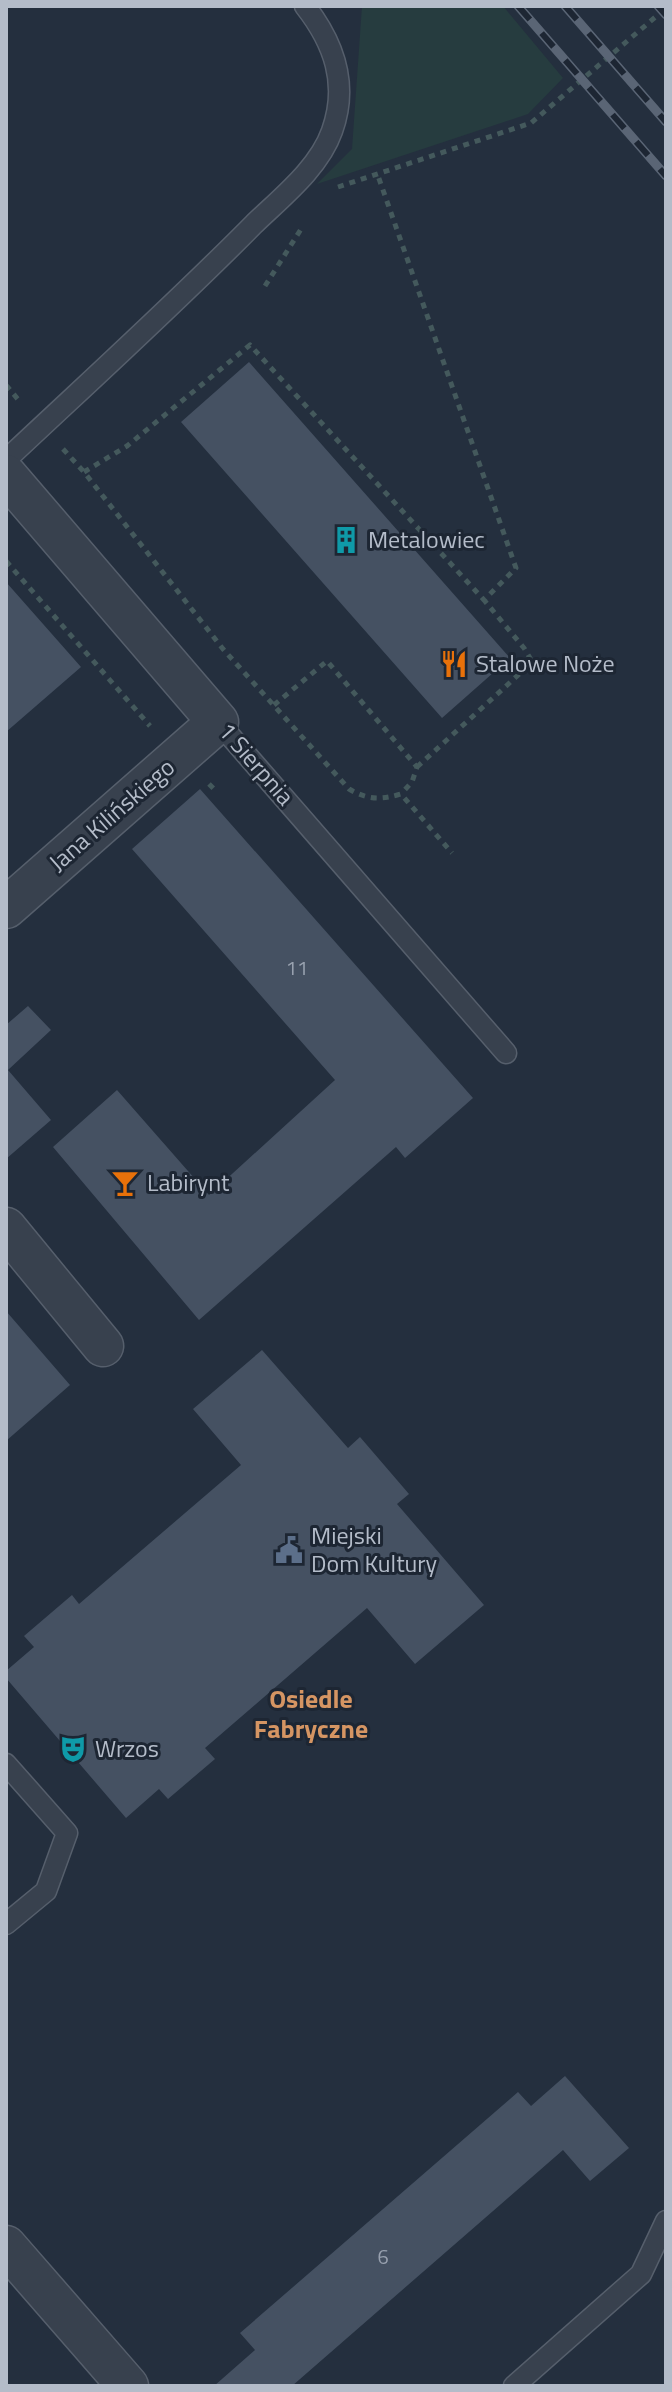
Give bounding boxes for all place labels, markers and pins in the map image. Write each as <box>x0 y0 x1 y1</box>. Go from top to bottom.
place label: Metalowiec <box>368 521 485 557</box>
building icon: Metalowiec <box>331 525 361 555</box>
place label: Stalowe Noże <box>476 645 615 681</box>
restaurant icon: Stalowe Noże <box>439 649 469 679</box>
place label: Labirynt <box>147 1164 230 1200</box>
bar icon: Labirynt <box>110 1168 140 1198</box>
place label: Miejski Dom Kultury <box>311 1517 438 1581</box>
public building icon: Miejski Dom Kultury <box>274 1535 304 1565</box>
place label: Wrzos <box>95 1730 159 1766</box>
theatre icon: Wrzos <box>58 1734 88 1764</box>

